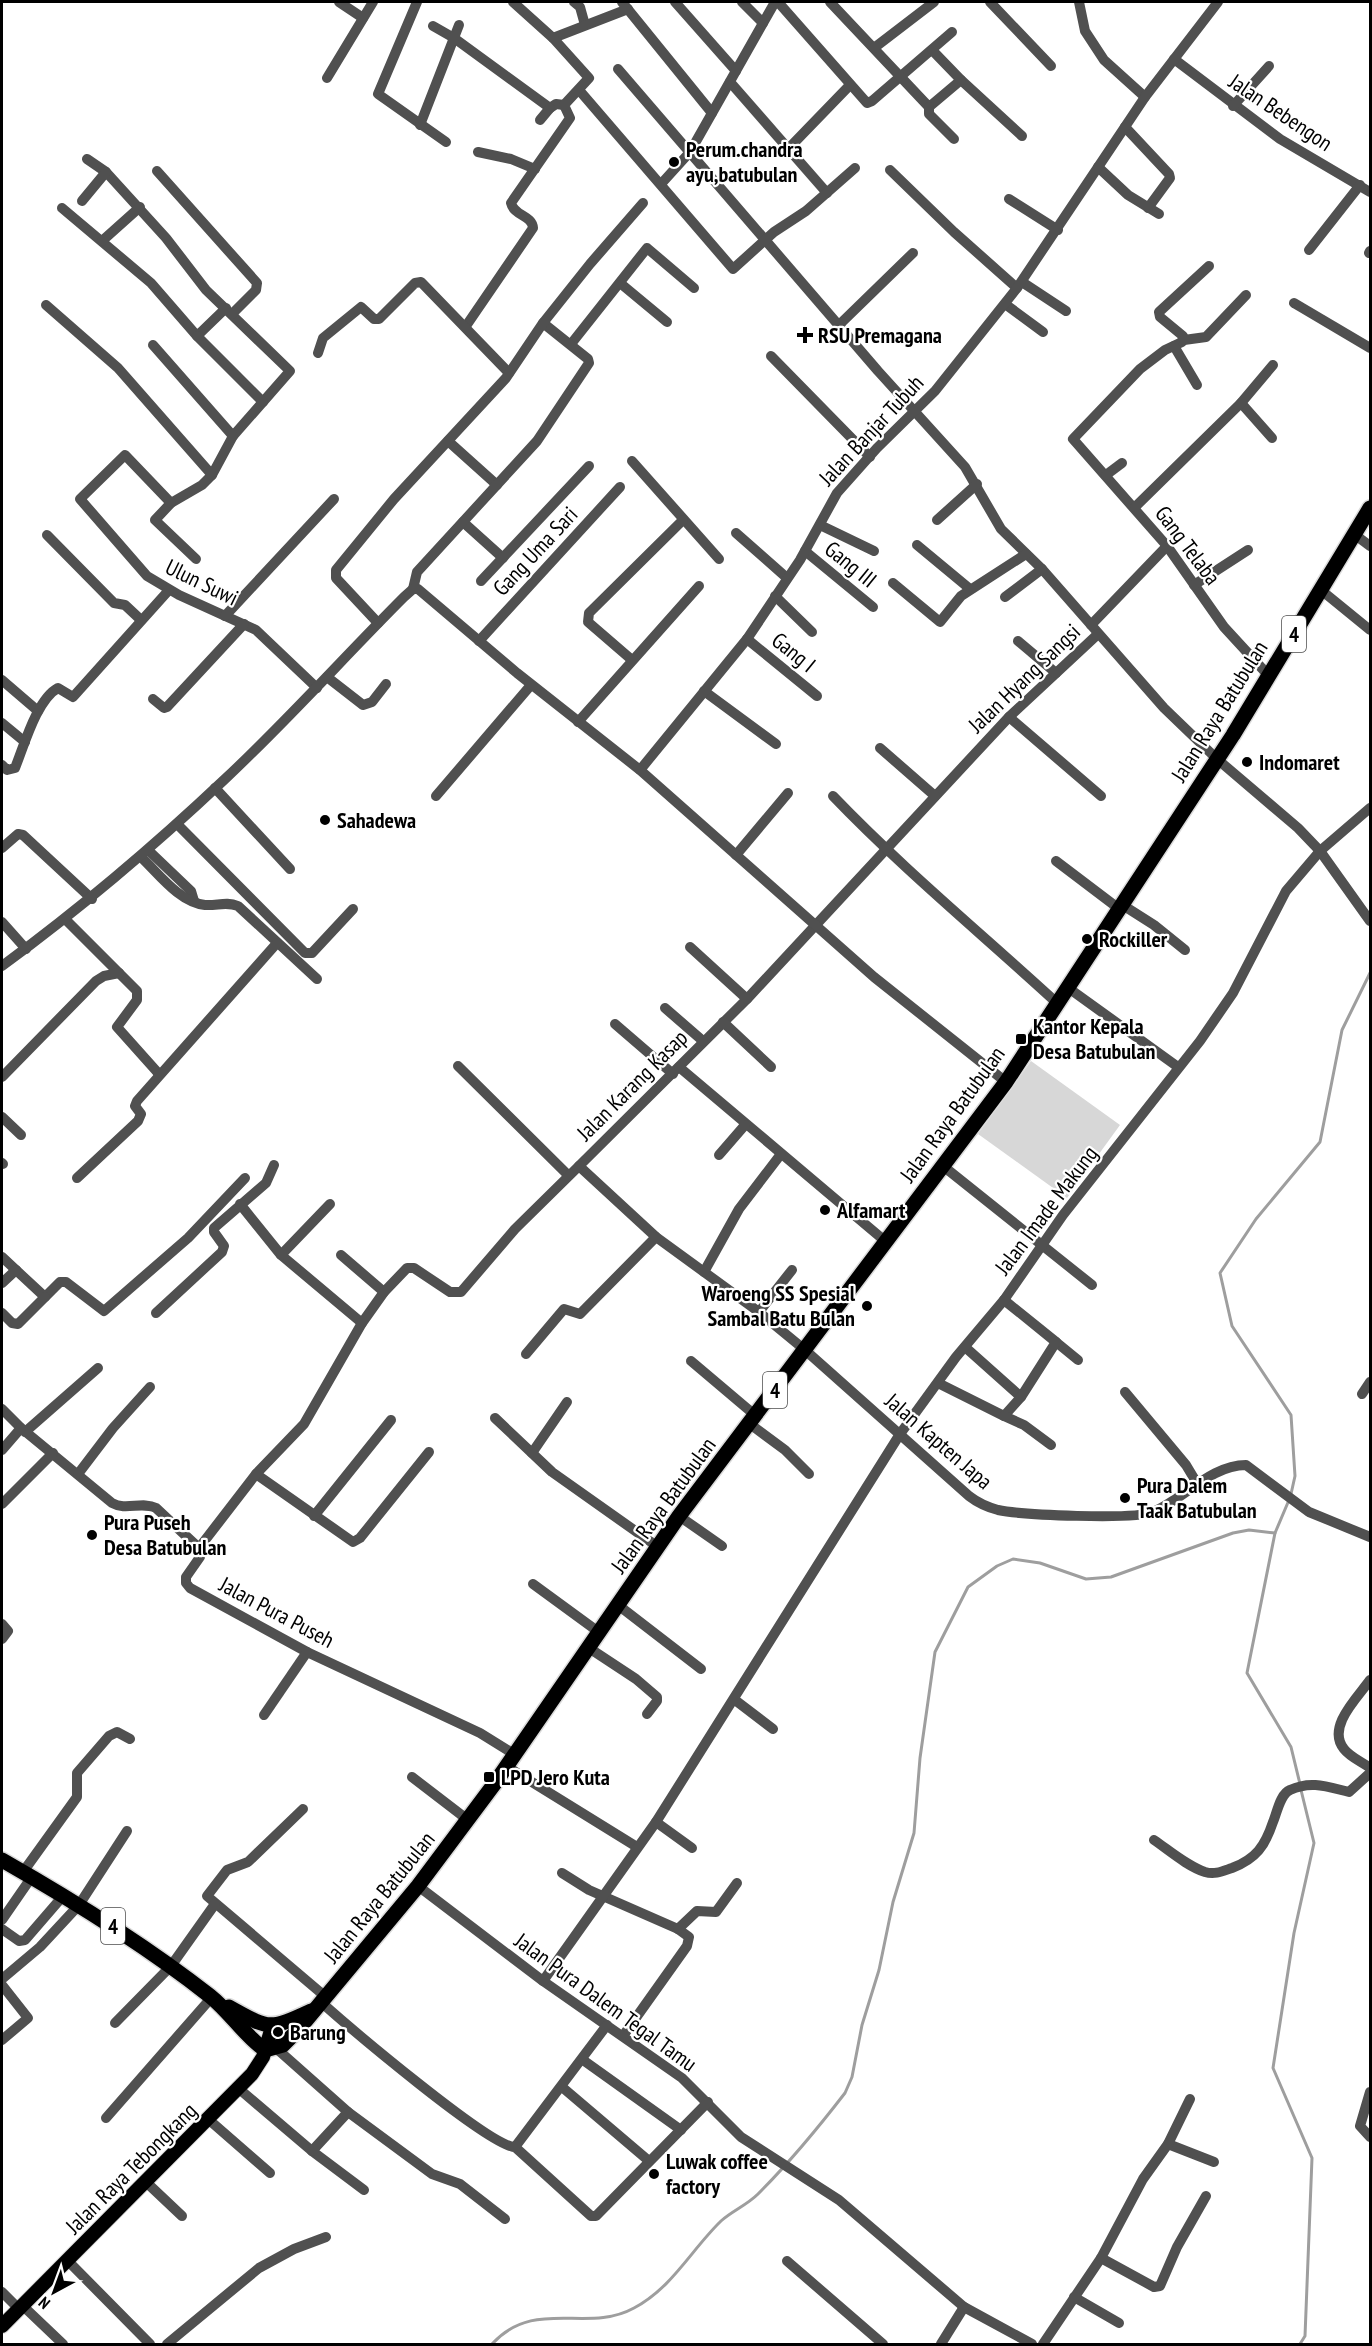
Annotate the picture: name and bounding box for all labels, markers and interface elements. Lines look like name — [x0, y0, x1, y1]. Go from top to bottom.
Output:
street label: Jalan Bebengon — [1223, 67, 1338, 157]
place label: Perum.chandra ayu,batubulan — [686, 135, 803, 188]
marker: Perum.chandra ayu,batubulan — [667, 155, 681, 169]
place label: RSU Premagana — [818, 321, 942, 349]
marker: RSU Premagana — [796, 326, 814, 344]
street label: Jalan Banjar Tubuh — [812, 369, 929, 492]
street label: Gang Telaba — [1149, 500, 1227, 590]
street label: Gang Uma Sari — [487, 501, 583, 601]
street label: Gang III — [819, 535, 883, 593]
street label: Ulun Suwi — [161, 552, 243, 612]
road number: 4 — [1282, 616, 1306, 652]
street label: Jalan Hyang Sangsi — [962, 618, 1086, 739]
street label: Gang I — [766, 626, 822, 678]
street label: Jalan Raya Batubulan — [1164, 635, 1274, 787]
place label: Indomaret — [1259, 748, 1340, 776]
marker: Indomaret — [1240, 755, 1254, 769]
place label: Sahadewa — [337, 806, 416, 834]
marker: Sahadewa — [318, 813, 332, 827]
place label: Rockiller — [1099, 925, 1168, 953]
marker: Rockiller — [1080, 932, 1094, 946]
place label: Kantor Kepala Desa Batubulan — [1033, 1012, 1156, 1065]
street label: Jalan Karang Kasap — [570, 1024, 693, 1147]
marker: Kantor Kepala Desa Batubulan — [1014, 1032, 1028, 1046]
street label: Jalan Raya Batubulan — [893, 1041, 1011, 1188]
street label: Jalan Imade Makung — [988, 1140, 1104, 1281]
place label: Alfamart — [836, 1196, 906, 1224]
marker: Alfamart — [818, 1203, 832, 1217]
place label: Waroeng SS Spesial Sambal Batu Bulan — [700, 1279, 856, 1332]
marker: Waroeng SS Spesial Sambal Batu Bulan — [860, 1299, 874, 1313]
road number: 4 — [763, 1372, 787, 1408]
street label: Jalan Kapten Japa — [879, 1386, 998, 1495]
street label: Jalan Raya Batubulan — [604, 1432, 722, 1579]
place label: Pura Dalem Taak Batubulan — [1137, 1471, 1257, 1524]
marker: Pura Dalem Taak Batubulan — [1118, 1491, 1132, 1505]
place label: Pura Puseh Desa Batubulan — [104, 1508, 227, 1561]
marker: Pura Puseh Desa Batubulan — [85, 1528, 99, 1542]
street label: Jalan Pura Puseh — [214, 1570, 339, 1654]
place label: LPD Jero Kuta — [501, 1763, 610, 1791]
marker: LPD Jero Kuta — [482, 1770, 496, 1784]
street label: Jalan Raya Batubulan — [317, 1826, 441, 1969]
road number: 4 — [101, 1908, 125, 1944]
street label: Jalan Pura Dalem Tegal Tamu — [509, 1926, 703, 2077]
place label: Barung — [290, 2018, 346, 2046]
marker: Barung — [271, 2025, 285, 2039]
street label: Jalan Raya Tebongkang — [59, 2096, 203, 2240]
place label: Luwak coffee factory — [666, 2147, 768, 2200]
marker: Luwak coffee factory — [647, 2167, 661, 2181]
north arrow — [24, 2262, 84, 2322]
text: N — [34, 2293, 54, 2314]

